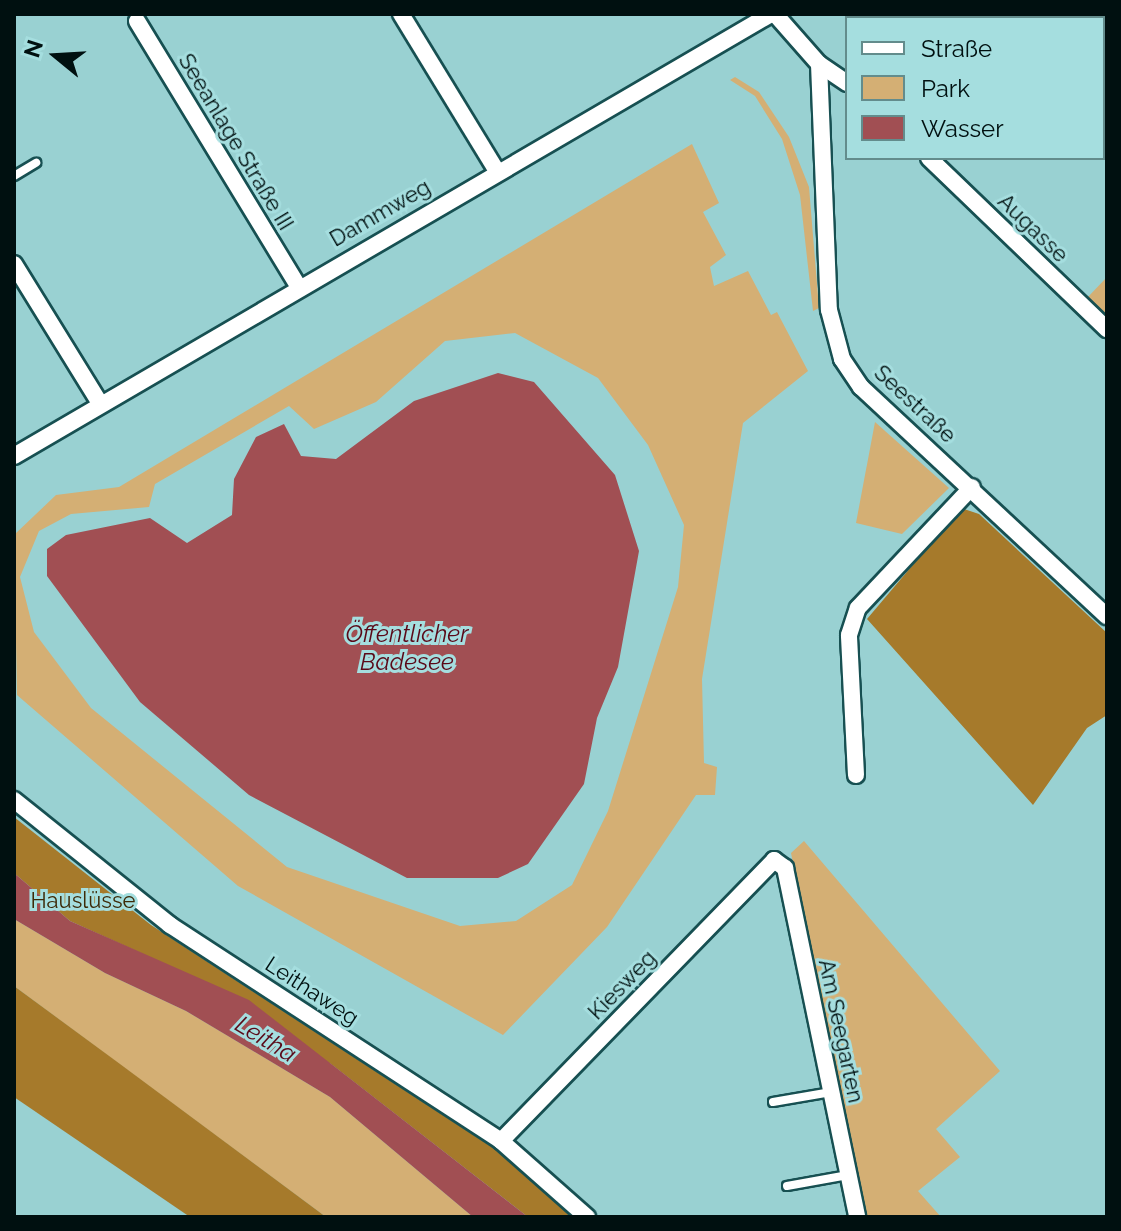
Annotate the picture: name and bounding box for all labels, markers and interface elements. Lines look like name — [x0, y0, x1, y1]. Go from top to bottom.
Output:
north arrow — [16, 16, 96, 96]
legend — [845, 16, 1105, 160]
text: Straße — [921, 34, 992, 63]
text: N — [18, 37, 48, 61]
street label: Seeanlage Straße III — [173, 49, 299, 235]
text: Park — [921, 74, 970, 103]
text: Wasser — [921, 114, 1004, 143]
street label: Dammweg — [325, 174, 435, 252]
street label: Augasse — [992, 188, 1074, 268]
street label: Seestraße — [869, 360, 961, 448]
water label: Öffentlicher Badesee — [346, 620, 468, 676]
park label: Hauslüsse — [30, 888, 136, 914]
street label: Kiesweg — [583, 945, 661, 1025]
street label: Leithaweg — [260, 951, 364, 1031]
street label: Am Seegarten — [813, 957, 869, 1105]
water label: Leitha — [230, 1010, 302, 1068]

